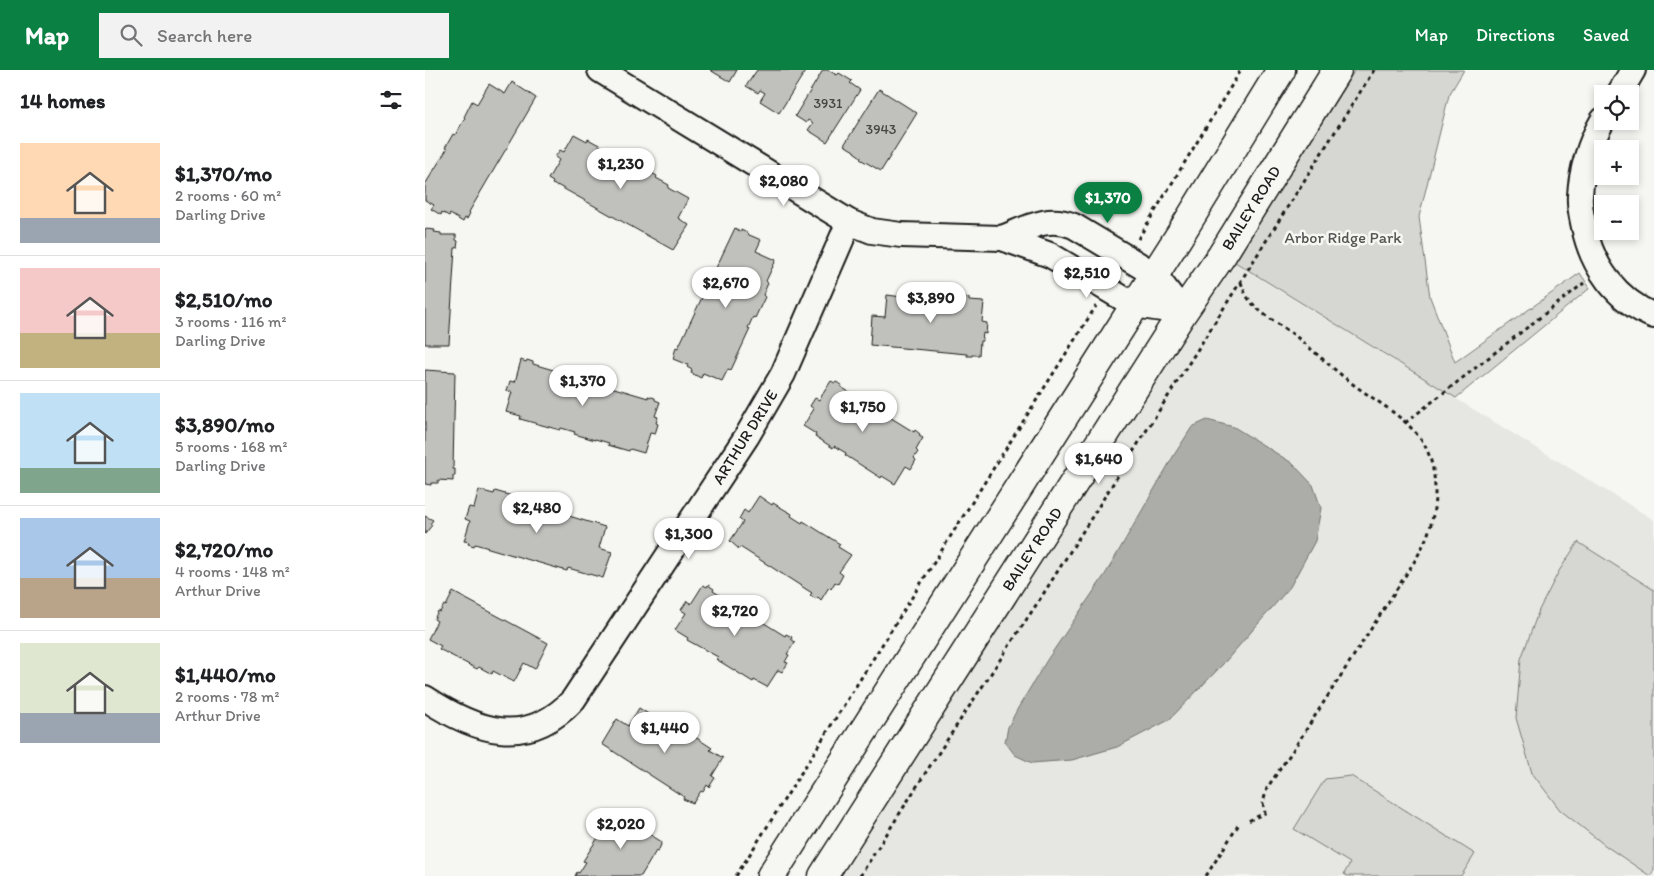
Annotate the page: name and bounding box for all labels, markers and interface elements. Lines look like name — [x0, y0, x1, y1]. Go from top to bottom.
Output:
search box — [99, 13, 449, 58]
text: Map — [25, 21, 69, 50]
icon: search — [117, 21, 145, 49]
text: Search here — [157, 24, 252, 47]
text: Map — [1415, 24, 1448, 46]
text: Directions — [1476, 24, 1555, 46]
text: Saved — [1583, 24, 1629, 46]
map controls — [1594, 85, 1639, 240]
button: locate — [1594, 85, 1639, 130]
icon: filters — [377, 86, 405, 114]
text: 14 homes — [20, 88, 105, 113]
house number: 3931 — [813, 95, 843, 112]
house number: 3943 — [866, 121, 897, 138]
button: + — [1594, 140, 1639, 185]
pin: $1,230 — [580, 148, 662, 190]
text: $1,230 — [598, 154, 644, 173]
text: $1,370/mo — [175, 161, 272, 186]
street label: BAILEY ROAD — [1218, 162, 1284, 254]
icon: home — [60, 163, 120, 223]
pin: $2,080 — [743, 164, 825, 207]
text: $2,080 — [760, 171, 808, 190]
pin: $1,370 — [1067, 182, 1149, 224]
text: 2 rooms · 60 m² — [175, 186, 281, 205]
text: $1,370 — [1085, 188, 1131, 207]
button: − — [1594, 195, 1639, 240]
text: Darling Drive — [175, 205, 266, 224]
park label: Arbor Ridge Park — [1284, 228, 1402, 247]
pin: $2,510 — [1046, 256, 1128, 299]
text: $2,510 — [1064, 263, 1110, 282]
pin: $2,670 — [685, 266, 767, 309]
text: $2,670 — [703, 273, 749, 292]
pin: $3,890 — [890, 282, 972, 324]
text: $2,510/mo — [175, 287, 273, 312]
icon: home — [60, 288, 120, 348]
text: $3,890 — [907, 288, 955, 307]
text: 3 rooms · 116 m² — [175, 312, 286, 331]
text: Darling Drive — [175, 331, 266, 350]
pin: $1,370 — [542, 364, 624, 407]
text: $1,370 — [560, 371, 606, 390]
street label: ARTHUR DRIVE — [708, 386, 782, 488]
pin: $1,750 — [822, 390, 904, 433]
text: $1,750 — [840, 397, 886, 416]
text: $3,890/mo — [175, 412, 275, 437]
icon: home — [60, 413, 120, 473]
text: 5 rooms · 168 m² — [175, 437, 288, 456]
pin: $1,640 — [1058, 442, 1140, 485]
text: $1,640 — [1075, 449, 1123, 468]
text: Darling Drive — [175, 456, 266, 475]
pin: $2,480 — [496, 492, 578, 534]
text: $2,480 — [513, 498, 561, 517]
street label: BAILEY ROAD — [998, 504, 1066, 594]
pin: $1,300 — [648, 518, 730, 560]
text: $1,300 — [665, 524, 713, 543]
text: $2,720/mo — [175, 537, 273, 562]
icon: home — [60, 538, 120, 598]
text: 4 rooms · 148 m² — [175, 562, 290, 581]
text: Arthur Drive — [175, 581, 261, 600]
pin: $2,720 — [694, 594, 776, 637]
text: $2,720 — [712, 601, 758, 620]
text: $1,440/mo — [175, 662, 276, 687]
icon: home — [60, 663, 120, 723]
text: 2 rooms · 78 m² — [175, 687, 280, 706]
text: Arthur Drive — [175, 706, 261, 725]
pin: $1,440 — [624, 712, 706, 754]
text: $1,440 — [641, 718, 689, 737]
pin: $2,020 — [580, 808, 662, 850]
text: $2,020 — [597, 814, 645, 833]

